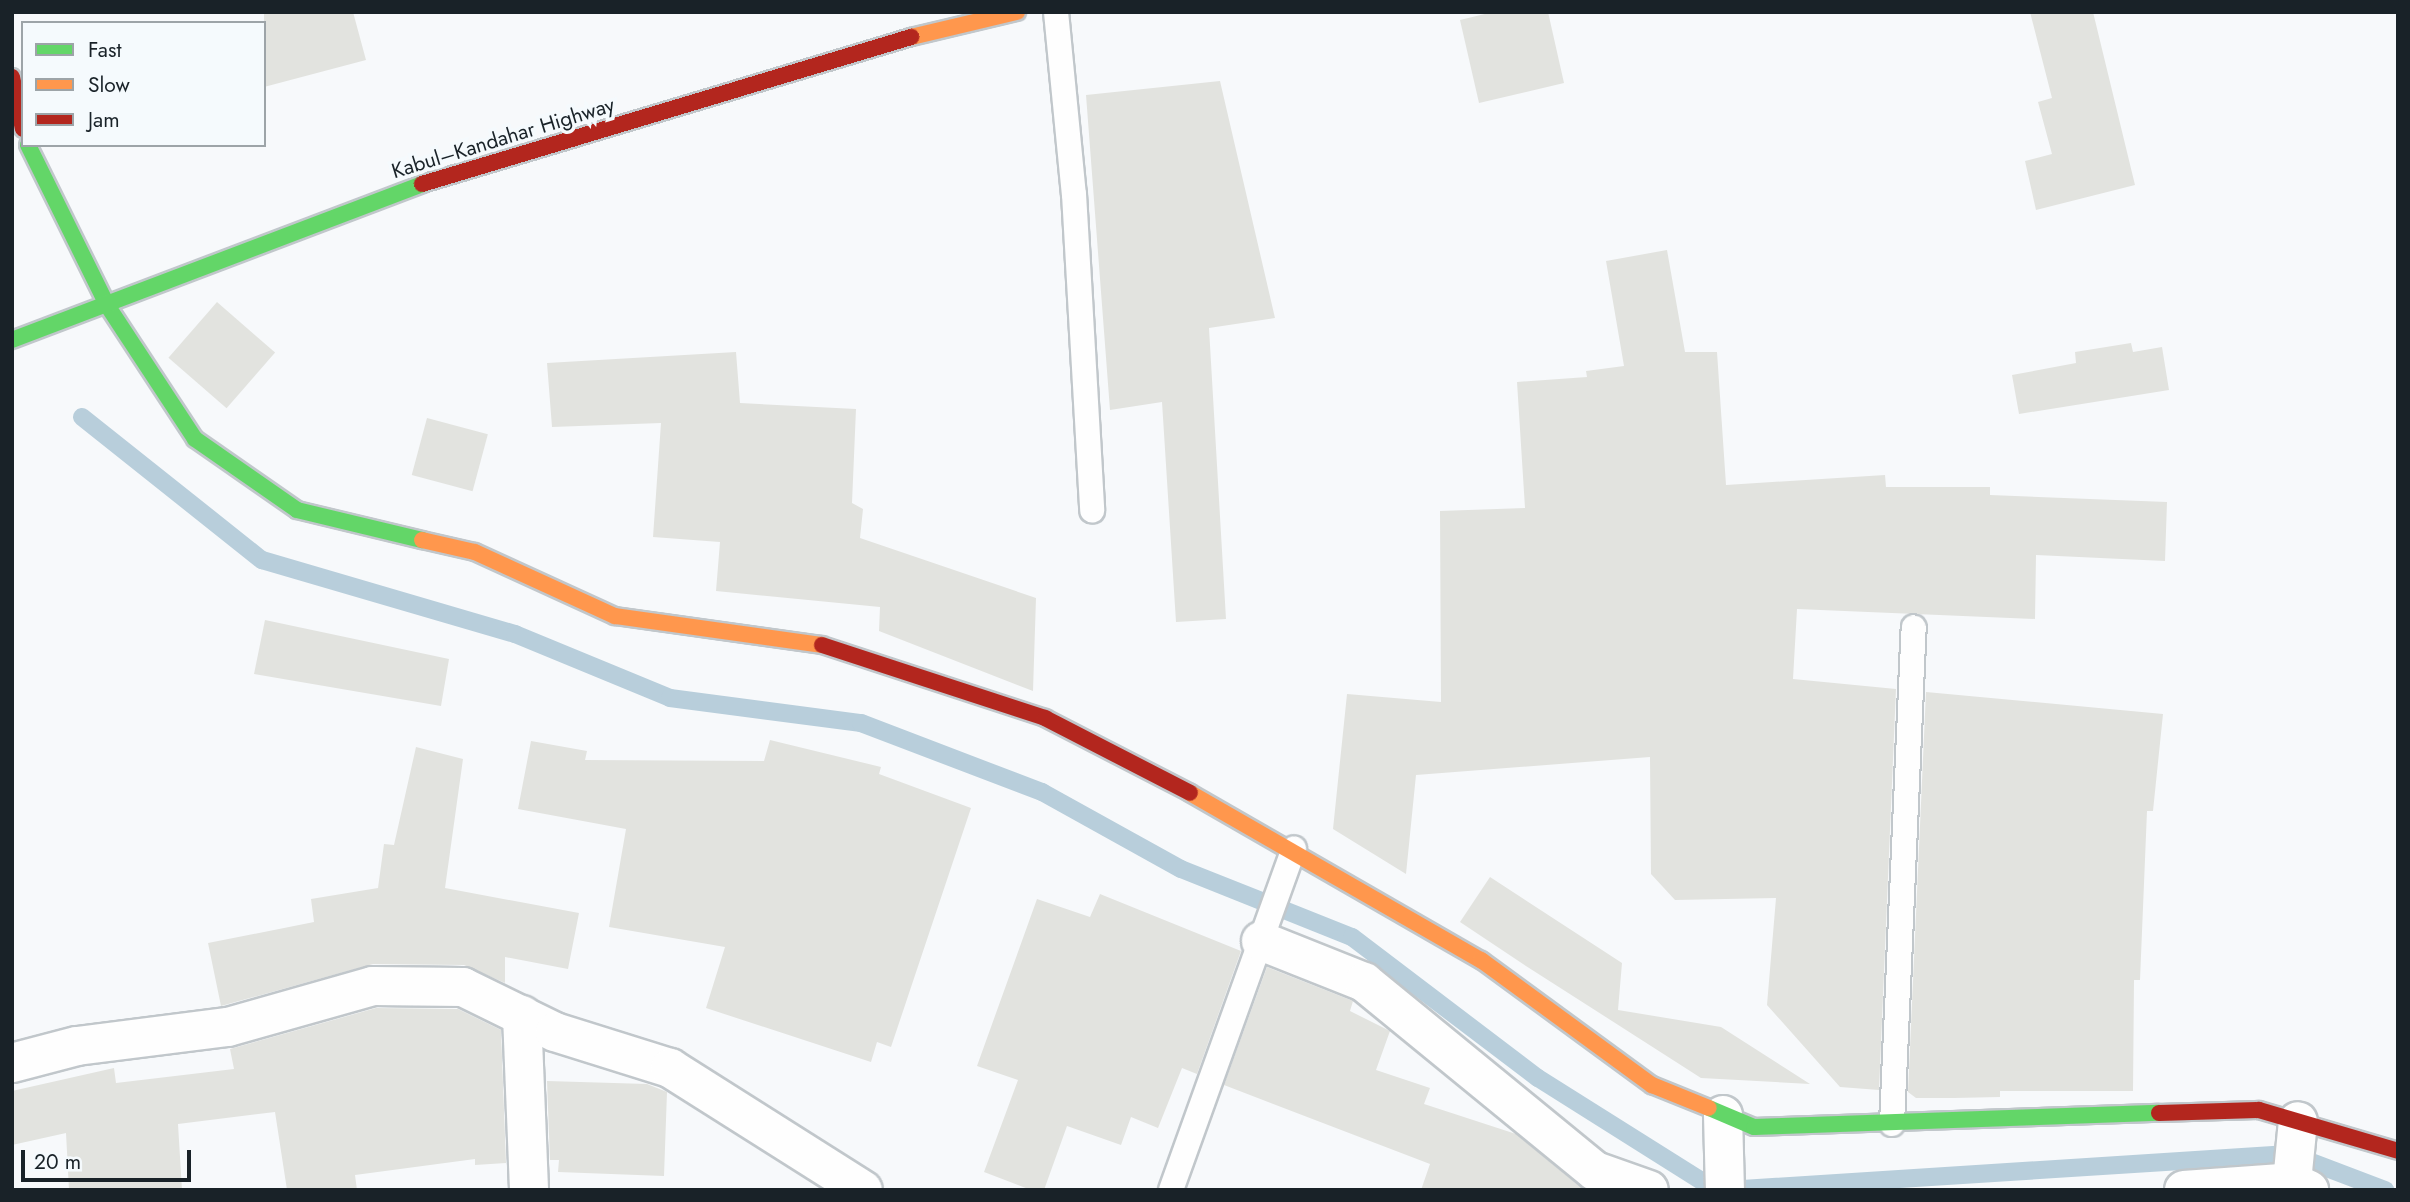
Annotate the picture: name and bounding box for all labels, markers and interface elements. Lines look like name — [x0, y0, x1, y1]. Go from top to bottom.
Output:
legend — [21, 21, 266, 147]
text: Fast — [88, 35, 121, 65]
text: Slow — [88, 70, 130, 100]
street label: Kabul–Kandahar Highway — [388, 92, 618, 184]
text: Jam — [88, 105, 120, 135]
scale bar — [24, 1136, 194, 1180]
text: 20 m — [34, 1147, 81, 1177]

